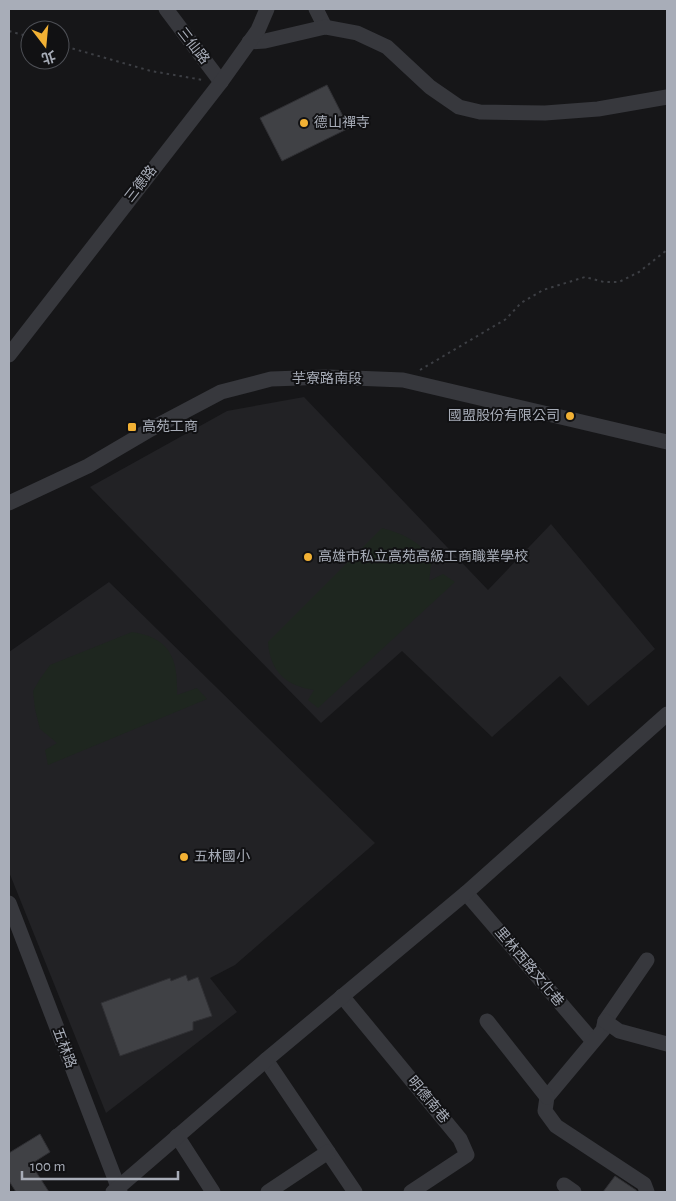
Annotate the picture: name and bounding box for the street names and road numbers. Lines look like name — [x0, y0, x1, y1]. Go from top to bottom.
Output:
street label: 三仙路 — [175, 24, 213, 67]
street label: 三德路 — [121, 162, 159, 205]
street label: 芋寮路南段 — [292, 370, 362, 386]
street label: 里林西路文化巷 — [492, 924, 567, 1009]
street label: 五林路 — [50, 1026, 79, 1070]
street label: 明德南巷 — [405, 1073, 453, 1126]

